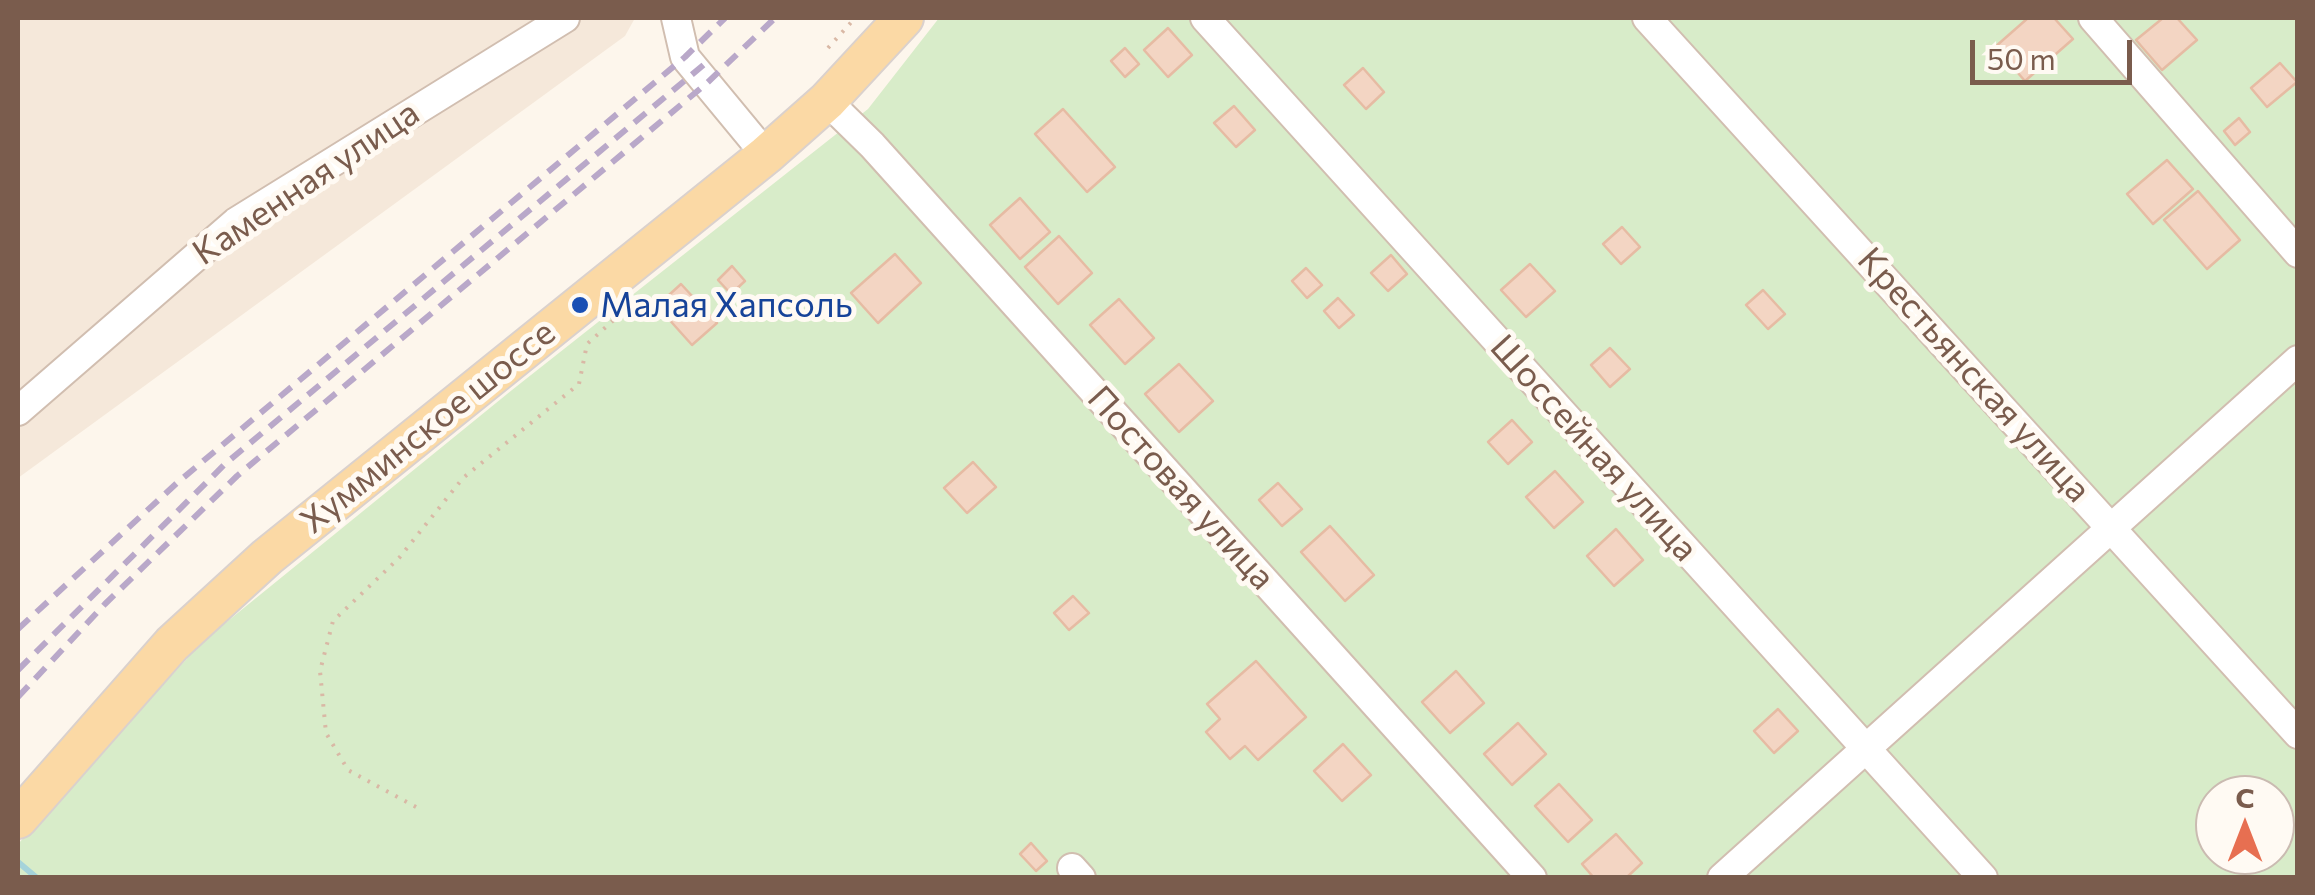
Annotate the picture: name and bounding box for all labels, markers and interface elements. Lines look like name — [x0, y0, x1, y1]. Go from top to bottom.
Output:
scale bar — [1975, 20, 2138, 82]
text: 50 m — [1987, 39, 2056, 76]
street label: Каменная улица — [185, 92, 427, 274]
street label: Крестьянская улица — [1849, 239, 2099, 511]
place label: Малая Хапсоль — [600, 284, 853, 326]
marker: Малая Хапсоль — [569, 294, 591, 316]
street label: Хумминское шоссе — [292, 312, 564, 542]
street label: Шоссейная улица — [1482, 326, 1706, 570]
street label: Постовая улица — [1079, 378, 1283, 598]
north arrow — [2195, 775, 2295, 875]
text: С — [2235, 780, 2255, 814]

